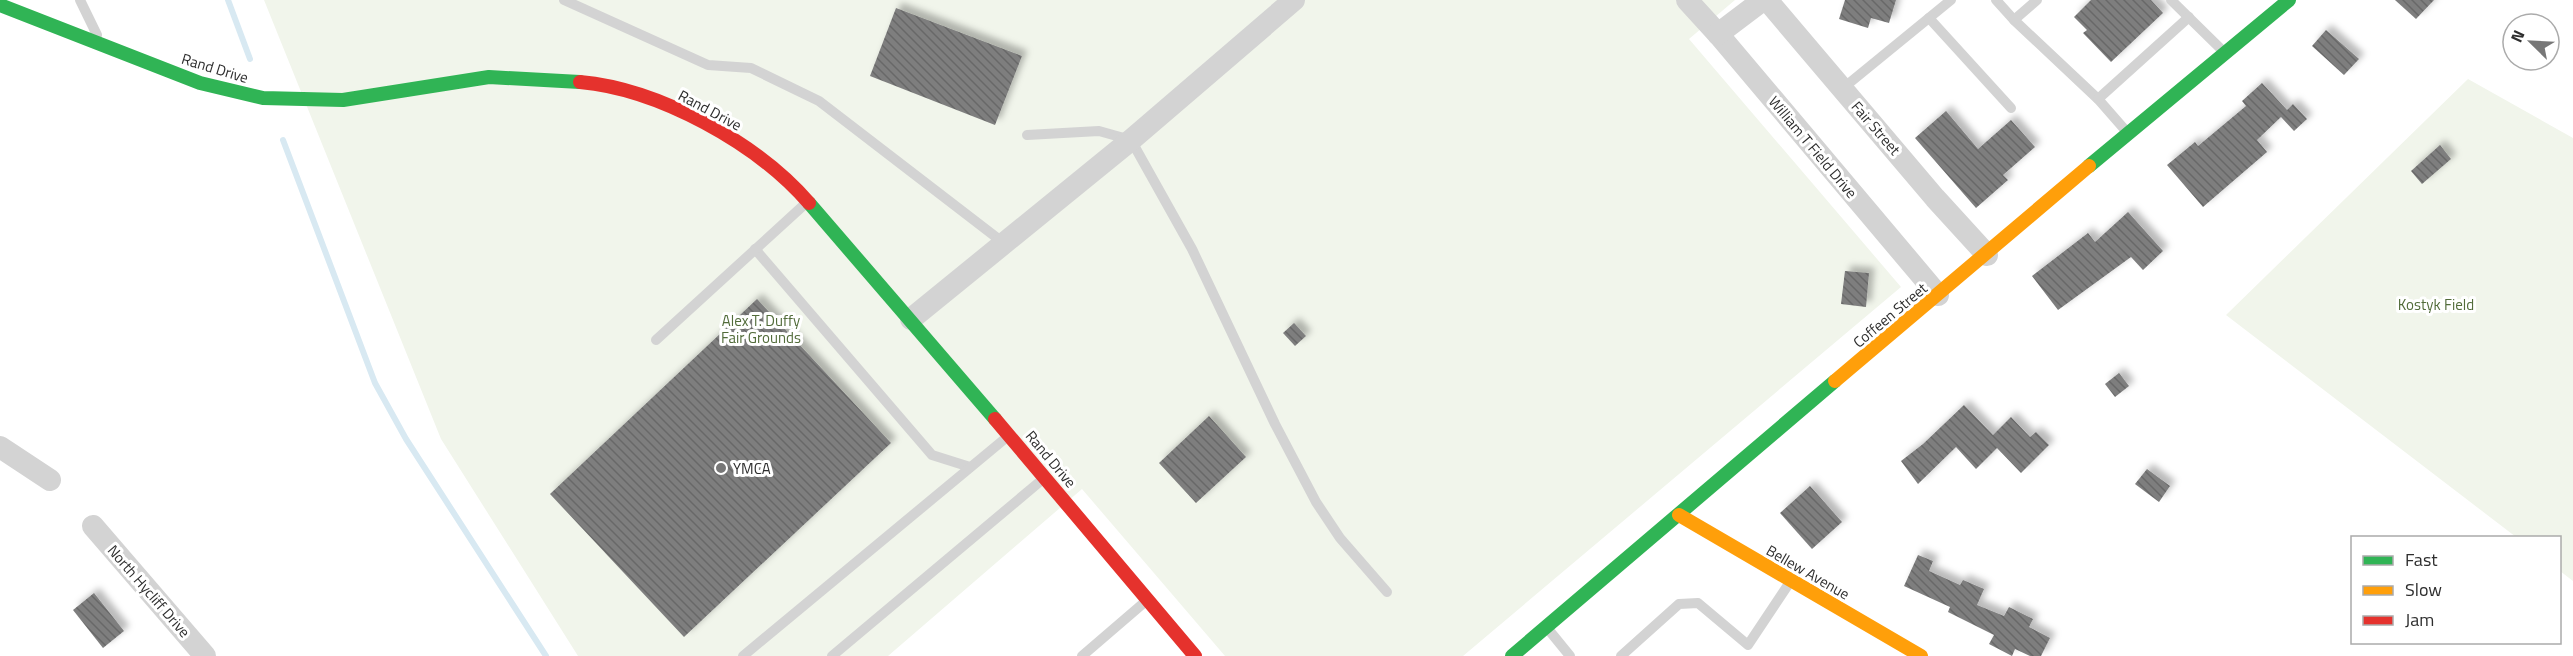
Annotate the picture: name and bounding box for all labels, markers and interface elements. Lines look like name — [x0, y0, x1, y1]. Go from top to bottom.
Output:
north arrow — [2501, 12, 2561, 72]
text: N — [2504, 26, 2531, 46]
street label: Rand Drive — [179, 47, 251, 89]
street label: Rand Drive — [674, 84, 746, 136]
street label: William T Field Drive — [1763, 91, 1863, 203]
street label: Fair Street — [1846, 96, 1907, 161]
street label: Coffeen Street — [1848, 277, 1933, 353]
park label: Kostyk Field — [2398, 293, 2474, 316]
park label: Alex T. Duffy Fair Grounds — [721, 309, 801, 349]
street label: Rand Drive — [1020, 425, 1082, 493]
place label: YMCA — [733, 457, 771, 480]
marker: YMCA — [714, 461, 728, 475]
legend — [2351, 536, 2561, 644]
street label: Bellew Avenue — [1762, 539, 1854, 605]
street label: North Hycliff Drive — [102, 540, 196, 642]
text: Fast — [2405, 546, 2438, 573]
text: Slow — [2405, 576, 2442, 603]
text: Jam — [2405, 606, 2434, 633]

